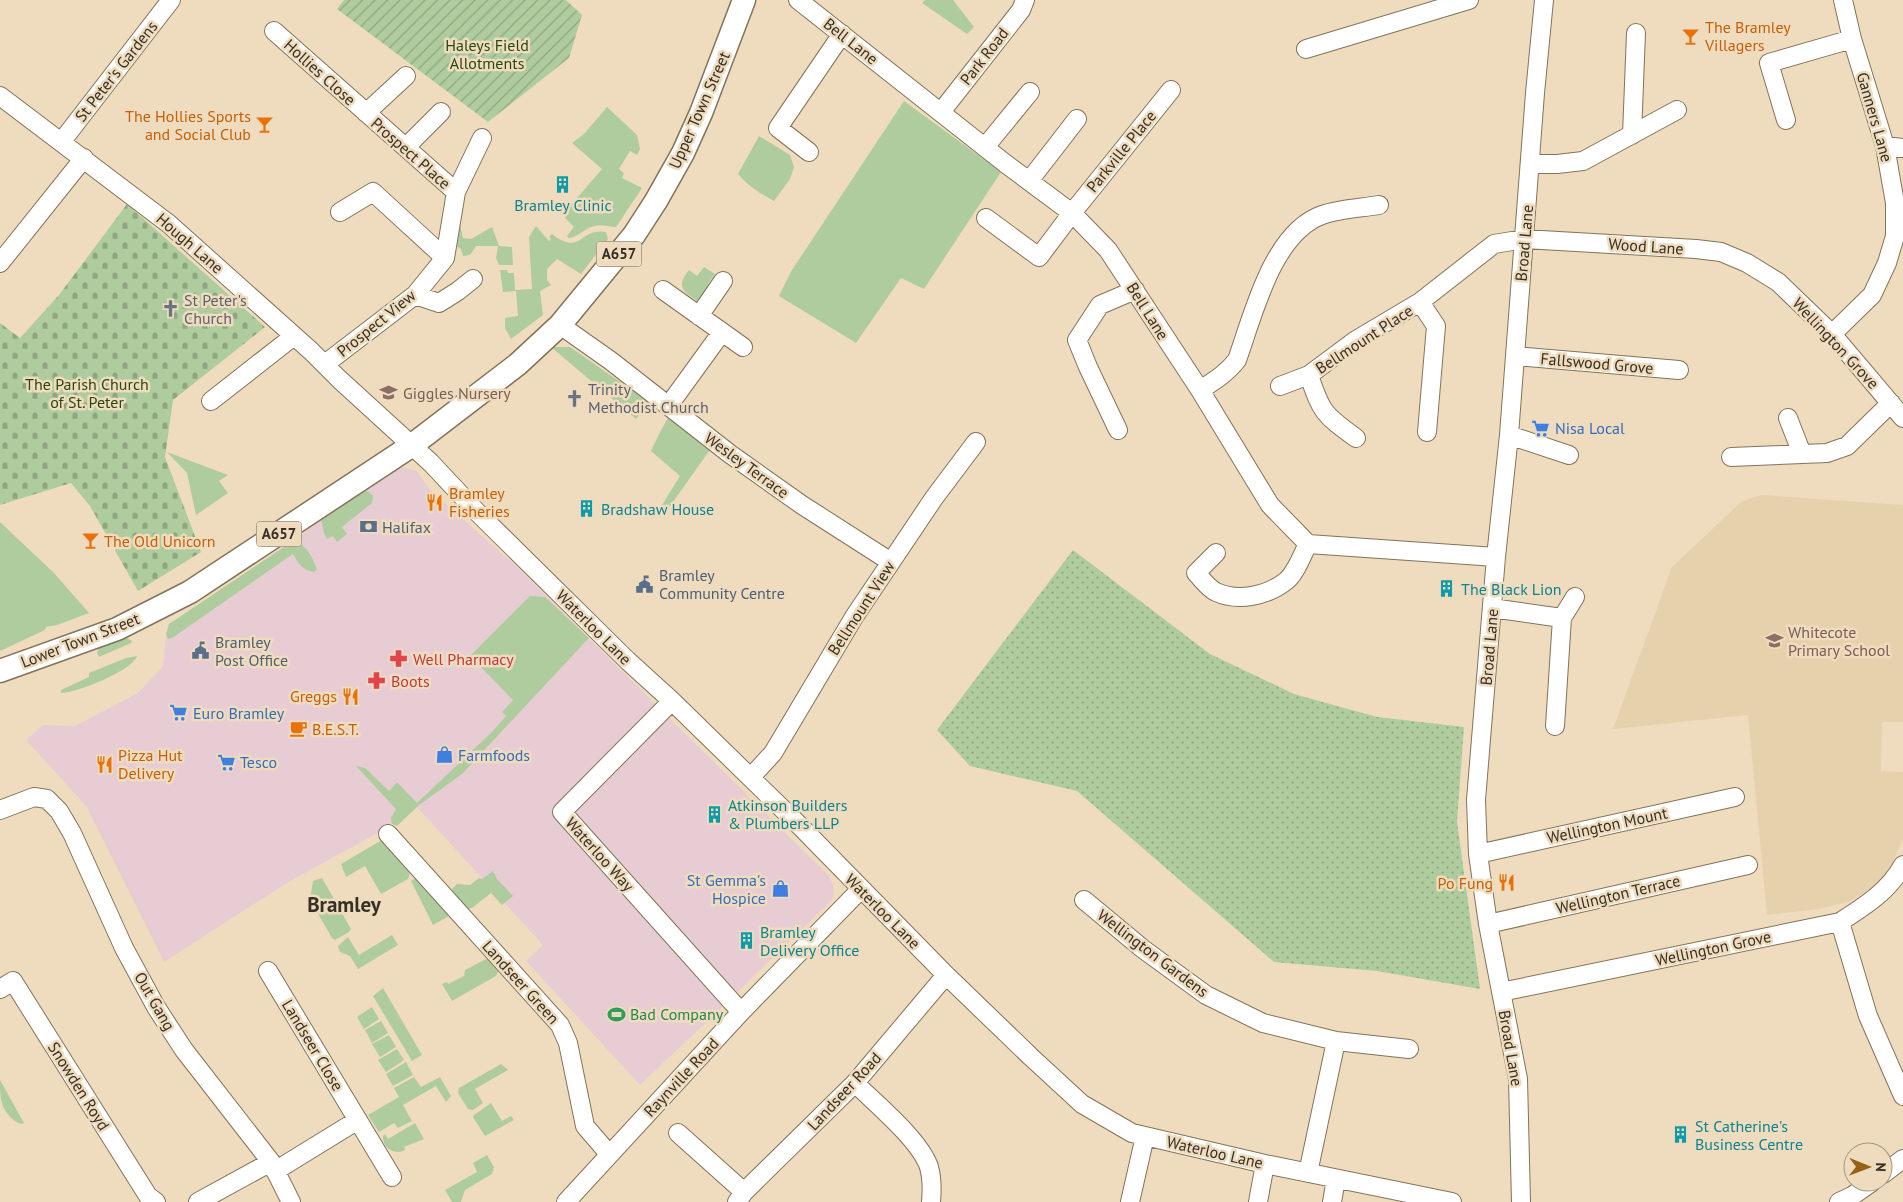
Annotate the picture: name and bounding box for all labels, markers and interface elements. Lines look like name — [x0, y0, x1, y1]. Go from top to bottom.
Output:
street label: Bell Lane — [820, 13, 882, 69]
street label: St Peter's Gardens — [70, 16, 162, 125]
place label: The Bramley Villagers — [1704, 17, 1791, 55]
street label: Park Road — [955, 23, 1013, 89]
bar icon: The Bramley Villagers — [1681, 26, 1701, 46]
street label: Hollies Close — [280, 35, 360, 109]
park label: Haleys Field Allotments — [445, 35, 529, 73]
street label: Upper Town Street — [664, 48, 734, 172]
street label: Ganners Lane — [1853, 70, 1897, 164]
place label: The Hollies Sports and Social Club — [125, 106, 251, 144]
street label: Parkville Place — [1082, 106, 1160, 196]
street label: Prospect Place — [367, 113, 455, 193]
bar icon: The Hollies Sports and Social Club — [255, 115, 275, 135]
building icon: Bramley Clinic — [553, 174, 573, 194]
place label: Bramley Clinic — [514, 195, 612, 215]
street label: Broad Lane — [1511, 204, 1537, 282]
street label: Hough Lane — [152, 208, 228, 278]
street label: Wood Lane — [1608, 233, 1684, 259]
road number: A657 — [596, 242, 642, 266]
street label: Bell Lane — [1123, 279, 1173, 343]
street label: Prospect View — [333, 285, 419, 361]
place label: St Peter's Church — [184, 290, 247, 328]
street label: Wellington Grove — [1789, 293, 1883, 393]
church icon: St Peter's Church — [160, 299, 180, 319]
street label: Bellmount Place — [1312, 300, 1416, 378]
street label: Fallswood Grove — [1540, 348, 1654, 378]
park label: The Parish Church of St. Peter — [25, 374, 149, 412]
place label: Trinity Methodist Church — [588, 379, 709, 417]
school or university icon: Giggles Nursery — [379, 383, 399, 403]
place label: Giggles Nursery — [403, 383, 511, 403]
church icon: Trinity Methodist Church — [564, 388, 584, 408]
supermarket icon: Nisa Local — [1531, 418, 1551, 438]
place label: Nisa Local — [1555, 418, 1625, 438]
street label: Wesley Terrace — [701, 428, 793, 502]
place label: Bramley Fisheries — [449, 483, 510, 521]
restaurant icon: Bramley Fisheries — [425, 492, 445, 512]
building icon: Bradshaw House — [577, 499, 597, 519]
place label: Bradshaw House — [601, 499, 714, 519]
bank icon: Halifax — [358, 517, 378, 537]
place label: Halifax — [382, 517, 431, 537]
road number: A657 — [256, 522, 302, 546]
bar icon: The Old Unicorn — [80, 531, 100, 551]
place label: The Old Unicorn — [104, 531, 216, 551]
street label: Bellmount View — [823, 557, 899, 659]
place label: Bramley Community Centre — [659, 565, 785, 603]
public building icon: Bramley Community Centre — [635, 574, 655, 594]
building icon: The Black Lion — [1437, 579, 1457, 599]
place label: The Black Lion — [1461, 579, 1562, 599]
street label: Waterloo Lane — [552, 585, 636, 669]
street label: Lower Town Street — [18, 608, 143, 672]
street label: Broad Lane — [1476, 608, 1502, 686]
place label: Whitecote Primary School — [1788, 622, 1890, 660]
school or university icon: Whitecote Primary School — [1764, 631, 1784, 651]
place label: Bramley Post Office — [215, 632, 288, 670]
public building icon: Bramley Post Office — [191, 641, 211, 661]
pharmacy icon: Well Pharmacy — [389, 649, 409, 669]
place label: Well Pharmacy — [413, 649, 514, 669]
pharmacy icon: Boots — [367, 671, 387, 691]
place label: Boots — [391, 671, 430, 691]
place label: Greggs — [290, 686, 337, 706]
restaurant icon: Greggs — [341, 686, 361, 706]
supermarket icon: Euro Bramley — [169, 703, 189, 723]
place label: Euro Bramley — [193, 703, 285, 723]
cafe icon: B.E.S.T. — [288, 719, 308, 739]
place label: B.E.S.T. — [312, 719, 359, 739]
place label: Pizza Hut Delivery — [118, 745, 183, 783]
shop icon: Farmfoods — [434, 745, 454, 765]
place label: Farmfoods — [458, 745, 530, 765]
supermarket icon: Tesco — [216, 752, 236, 772]
place label: Tesco — [240, 752, 277, 772]
restaurant icon: Pizza Hut Delivery — [94, 754, 114, 774]
place label: Atkinson Builders & Plumbers LLP — [728, 795, 848, 833]
street label: Wellington Mount — [1545, 802, 1670, 848]
building icon: Atkinson Builders & Plumbers LLP — [704, 804, 724, 824]
street label: Waterloo Way — [561, 813, 639, 896]
street label: Waterloo Lane — [841, 869, 925, 953]
place label: St Gemma's Hospice — [687, 870, 766, 908]
street label: Wellington Terrace — [1554, 870, 1682, 918]
place label: Po Fung — [1438, 873, 1493, 893]
restaurant icon: Po Fung — [1497, 873, 1517, 893]
shop icon: St Gemma's Hospice — [770, 879, 790, 899]
district label: Bramley — [307, 891, 382, 918]
street label: Wellington Gardens — [1094, 905, 1213, 1001]
place label: Bramley Delivery Office — [760, 922, 859, 960]
street label: Wellington Grove — [1653, 926, 1773, 970]
building icon: Bramley Delivery Office — [736, 931, 756, 951]
street label: Landseer Green — [478, 936, 564, 1028]
street label: Out Gang — [130, 968, 180, 1034]
street label: Landseer Close — [278, 996, 348, 1094]
sports icon: Bad Company — [606, 1004, 626, 1024]
place label: Bad Company — [630, 1004, 724, 1024]
street label: Broad Lane — [1494, 1008, 1528, 1088]
street label: Raynville Road — [639, 1033, 723, 1121]
street label: Snowden Royd — [44, 1038, 114, 1134]
street label: Landseer Road — [803, 1048, 885, 1134]
place label: St Catherine's Business Centre — [1695, 1116, 1803, 1154]
building icon: St Catherine's Business Centre — [1671, 1125, 1691, 1145]
street label: Waterloo Lane — [1165, 1131, 1265, 1173]
north arrow — [1843, 1142, 1893, 1192]
text: N — [1872, 1162, 1890, 1172]

